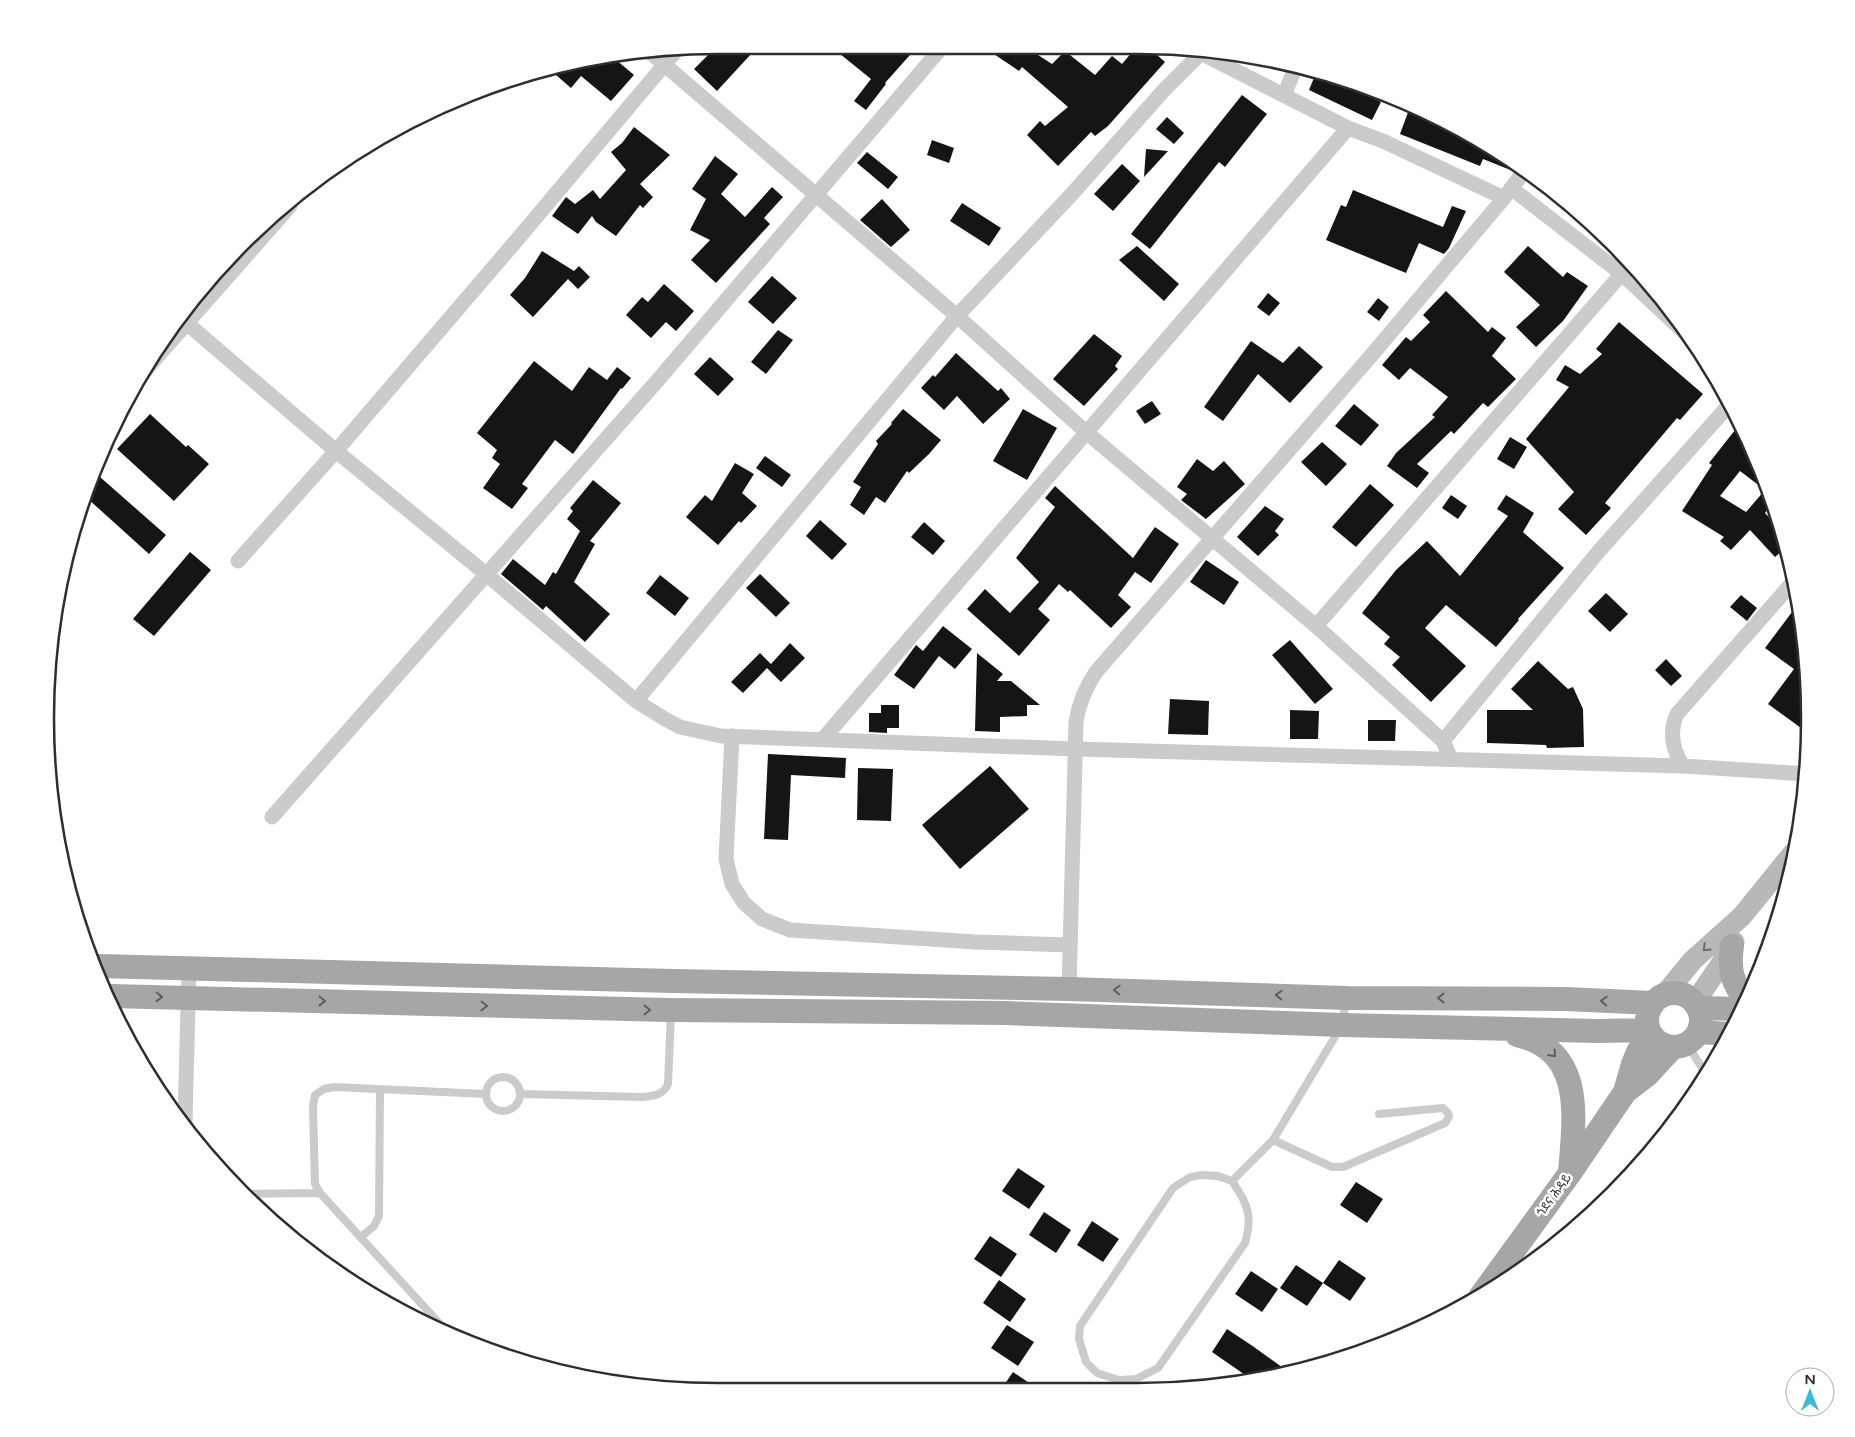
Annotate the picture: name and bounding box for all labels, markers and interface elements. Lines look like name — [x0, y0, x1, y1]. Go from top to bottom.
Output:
one-way arrow — [1702, 942, 1711, 951]
one-way arrow — [1112, 985, 1120, 995]
one-way arrow — [1275, 990, 1283, 1001]
one-way arrow — [156, 992, 164, 1003]
one-way arrow — [1437, 993, 1445, 1003]
one-way arrow — [318, 996, 326, 1007]
one-way arrow — [1600, 996, 1608, 1007]
one-way arrow — [481, 1000, 489, 1011]
one-way arrow — [643, 1004, 651, 1015]
one-way arrow — [1547, 1049, 1556, 1058]
street label: ጎደና ሕዳይ — [1534, 1171, 1574, 1219]
north arrow — [1785, 1367, 1835, 1417]
text: N — [1804, 1371, 1816, 1388]

